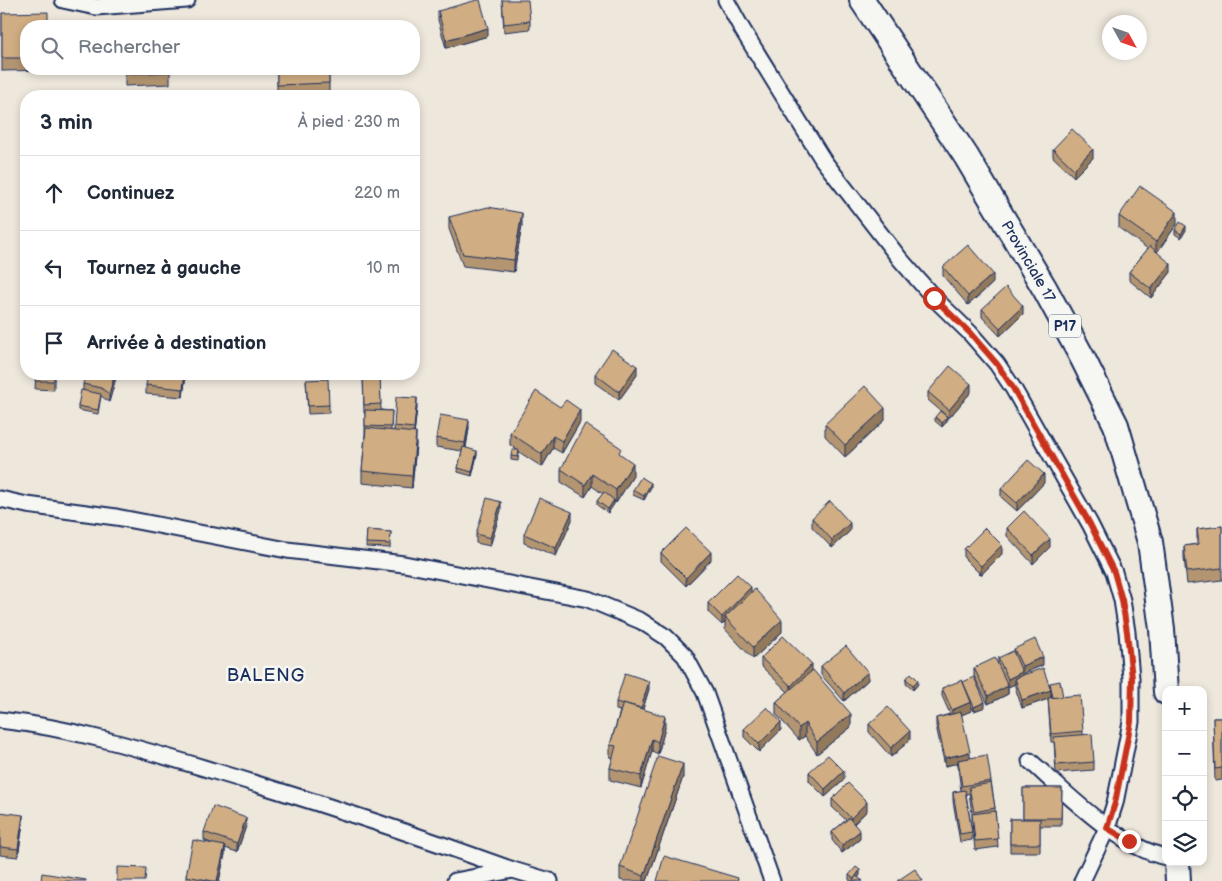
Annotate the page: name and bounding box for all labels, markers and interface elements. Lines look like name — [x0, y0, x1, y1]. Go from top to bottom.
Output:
north arrow — [1102, 15, 1147, 60]
search box — [20, 20, 420, 75]
icon: search — [38, 34, 66, 62]
text: Rechercher — [78, 36, 180, 59]
text: 3 min — [40, 110, 93, 135]
text: À pied · 230 m — [298, 113, 400, 132]
icon: ahead — [40, 179, 68, 207]
text: Continuez — [87, 182, 174, 205]
text: 220 m — [354, 184, 400, 203]
street label: Provinciale 17 — [997, 217, 1060, 306]
icon: left — [40, 254, 68, 282]
text: Tournez à gauche — [87, 257, 241, 280]
text: 10 m — [367, 259, 400, 278]
route start — [923, 287, 946, 310]
road number: P17 — [1049, 314, 1081, 338]
icon: arrive — [40, 329, 68, 357]
text: Arrivée à destination — [87, 332, 266, 355]
district label: BALENG — [227, 665, 305, 686]
map controls — [1162, 686, 1207, 866]
button: + — [1162, 686, 1207, 731]
button: − — [1162, 731, 1207, 776]
button: locate — [1162, 776, 1207, 821]
button: layers — [1162, 821, 1207, 866]
route end — [1118, 830, 1141, 853]

